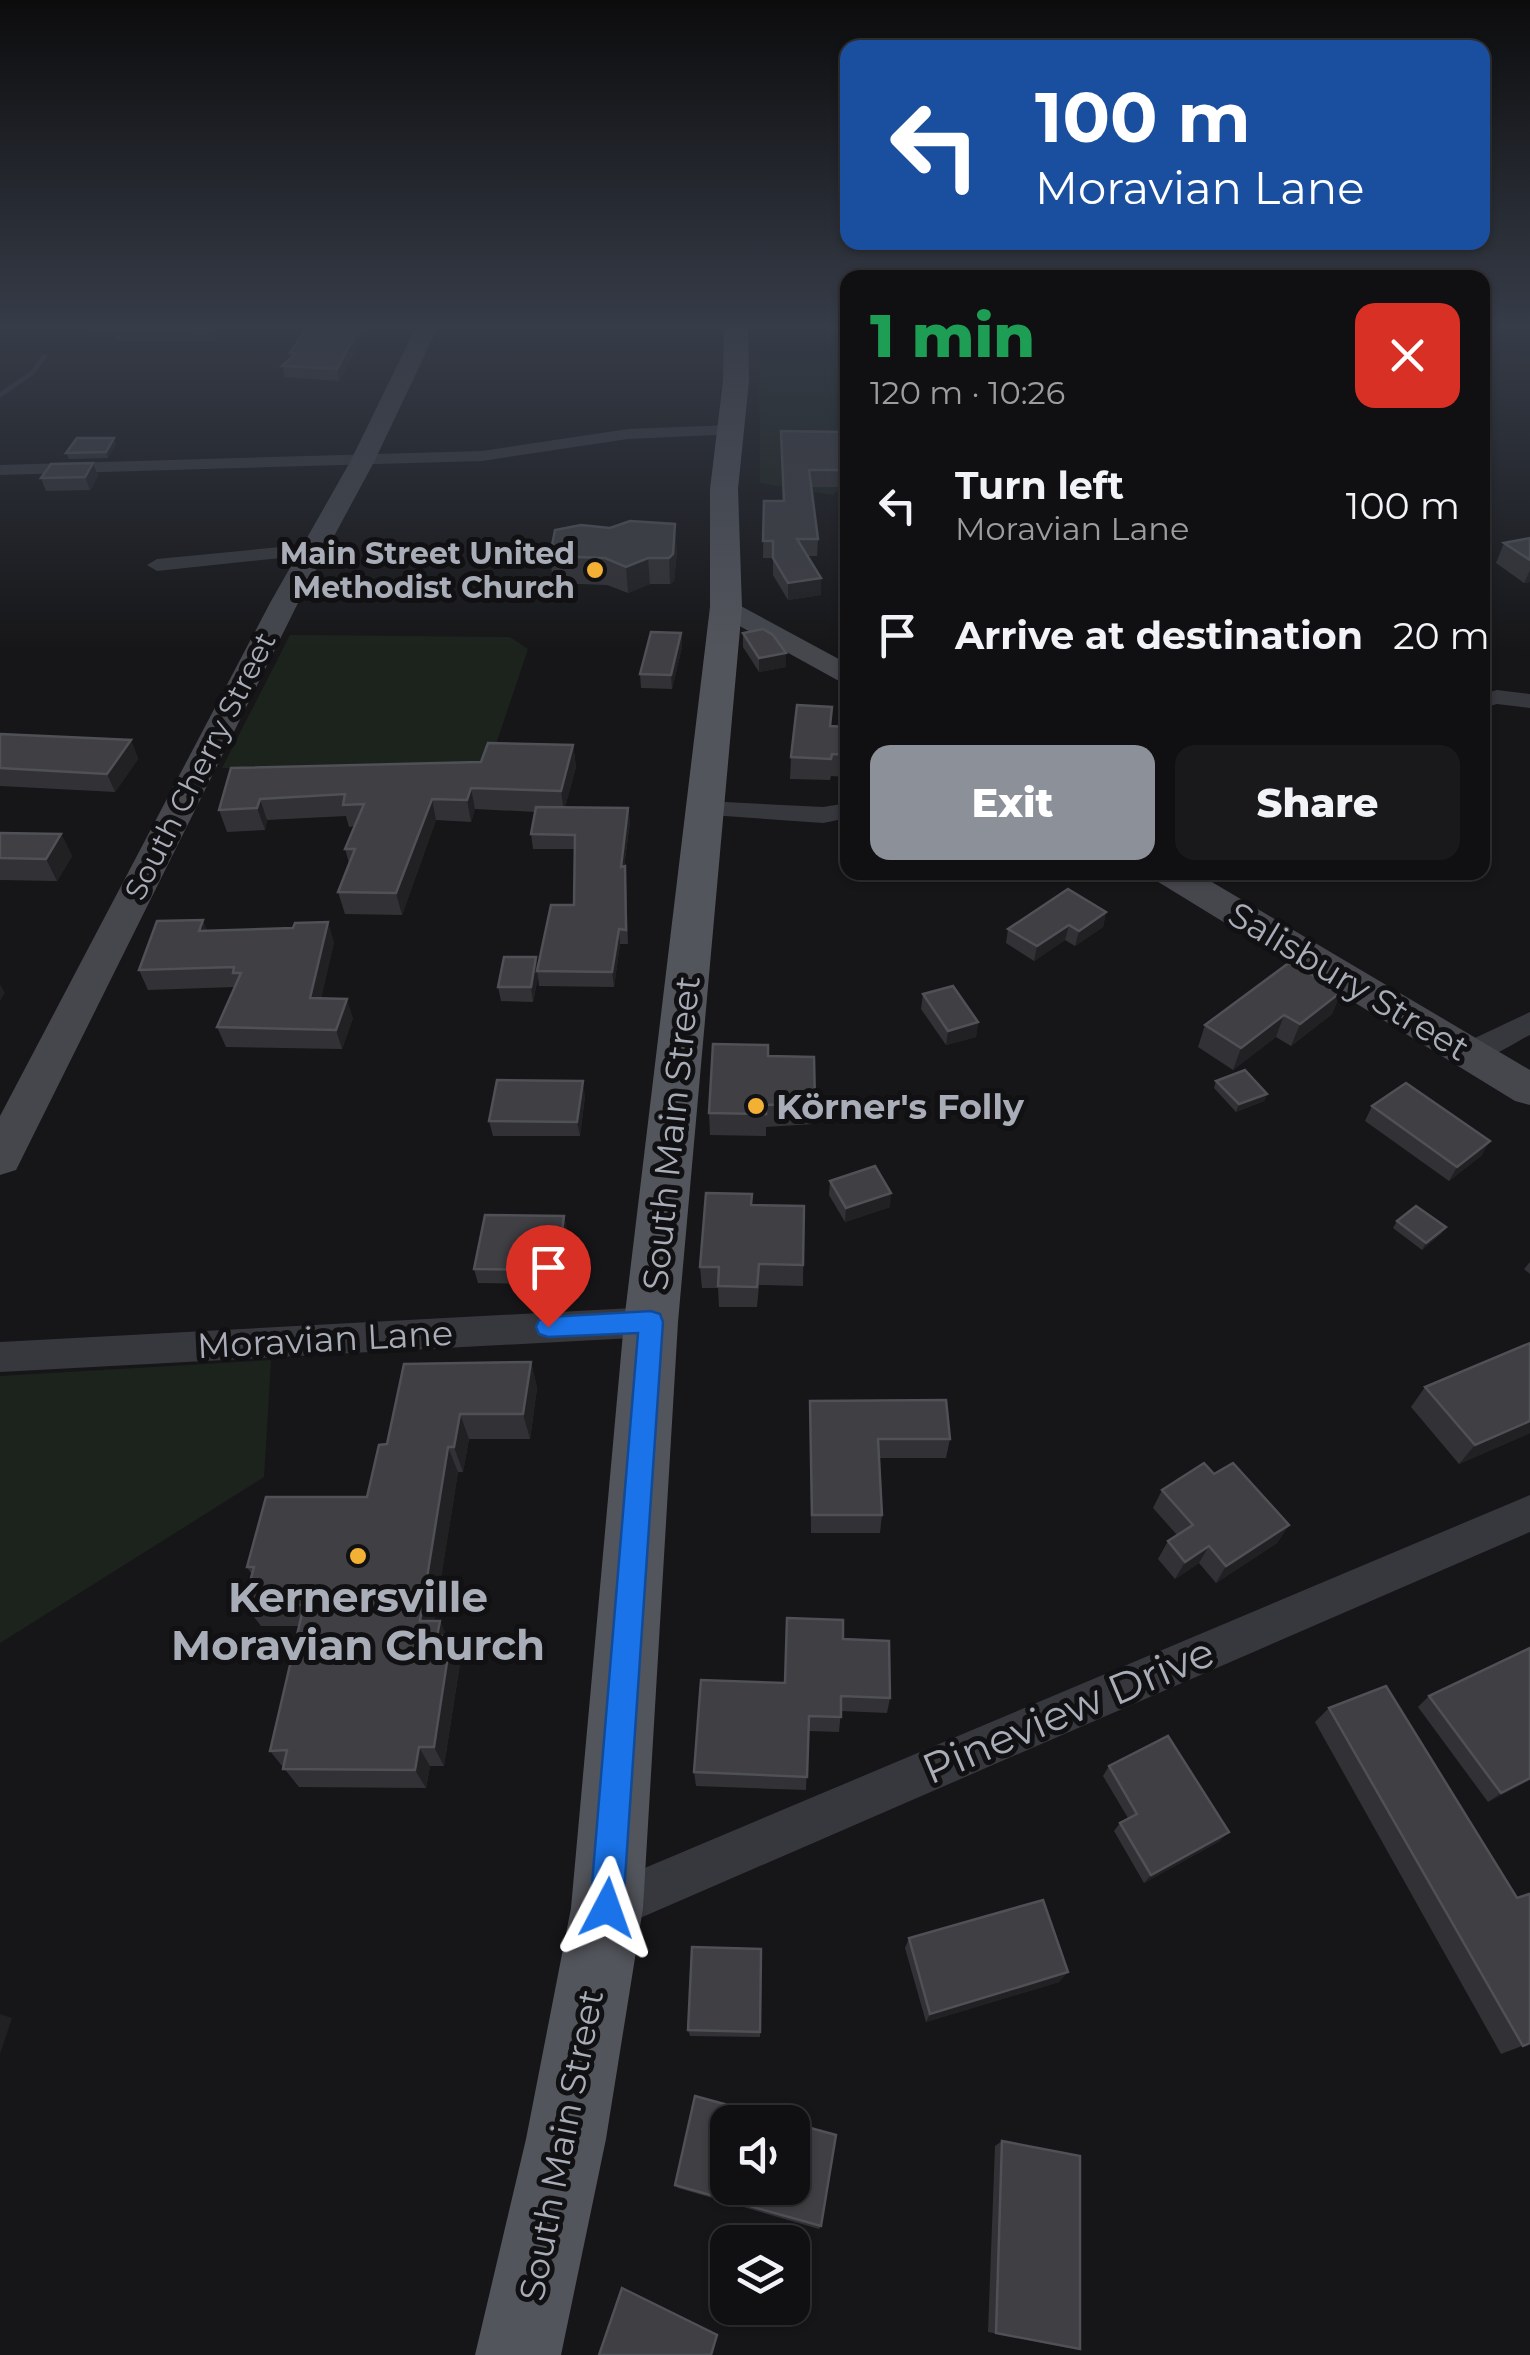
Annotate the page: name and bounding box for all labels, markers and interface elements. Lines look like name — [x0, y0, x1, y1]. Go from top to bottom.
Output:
text: 100 m — [1035, 74, 1251, 160]
icon: left — [870, 80, 1000, 210]
text: Moravian Lane — [1035, 160, 1364, 215]
text: 1 min — [870, 299, 1035, 372]
button: close — [1355, 303, 1460, 408]
text: 120 m · 10:26 — [870, 373, 1065, 412]
text: Turn left — [955, 462, 1124, 509]
icon: left — [870, 478, 925, 533]
text: 100 m — [1346, 482, 1460, 529]
text: Moravian Lane — [955, 509, 1189, 548]
place label: Main Street United Methodist Church — [280, 535, 575, 606]
marker: Main Street United Methodist Church — [584, 559, 606, 581]
icon: arrive — [870, 608, 925, 663]
text: Arrive at destination — [955, 612, 1363, 659]
text: 20 m — [1393, 612, 1490, 659]
street label: South Cherry Street — [116, 626, 284, 906]
button: Exit — [870, 745, 1155, 860]
button: Share — [1175, 745, 1460, 860]
street label: Salisbury Street — [1221, 892, 1477, 1070]
street label: South Main Street — [633, 974, 709, 1292]
place label: Körner's Folly — [776, 1085, 1025, 1128]
marker: Körner's Folly — [745, 1095, 767, 1117]
pin — [506, 1225, 591, 1328]
icon: arrive — [521, 1240, 576, 1295]
street label: Moravian Lane — [196, 1311, 454, 1367]
marker: Kernersville Moravian Church — [347, 1545, 369, 1567]
place label: Kernersville Moravian Church — [171, 1571, 545, 1671]
street label: Pineview Drive — [914, 1625, 1222, 1795]
position arrow — [555, 1856, 659, 1960]
street label: South Main Street — [510, 1986, 612, 2304]
map controls — [710, 2105, 810, 2325]
button: sound — [710, 2105, 810, 2205]
button: layers — [710, 2225, 810, 2325]

